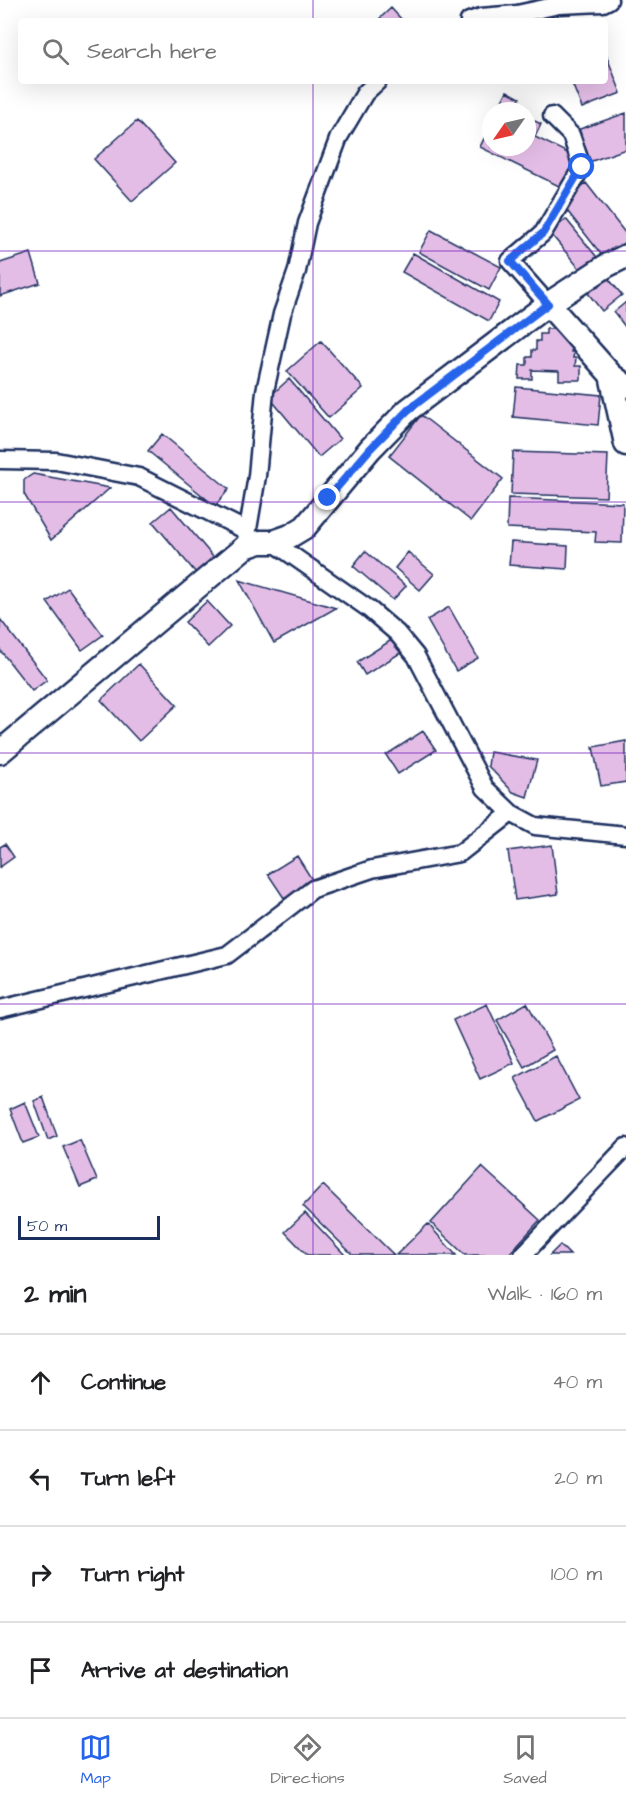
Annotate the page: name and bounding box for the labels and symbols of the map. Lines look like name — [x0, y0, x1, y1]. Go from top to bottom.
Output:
north arrow — [482, 102, 536, 156]
route start — [568, 153, 594, 179]
route end — [314, 484, 340, 510]
scale bar — [18, 1213, 160, 1240]

